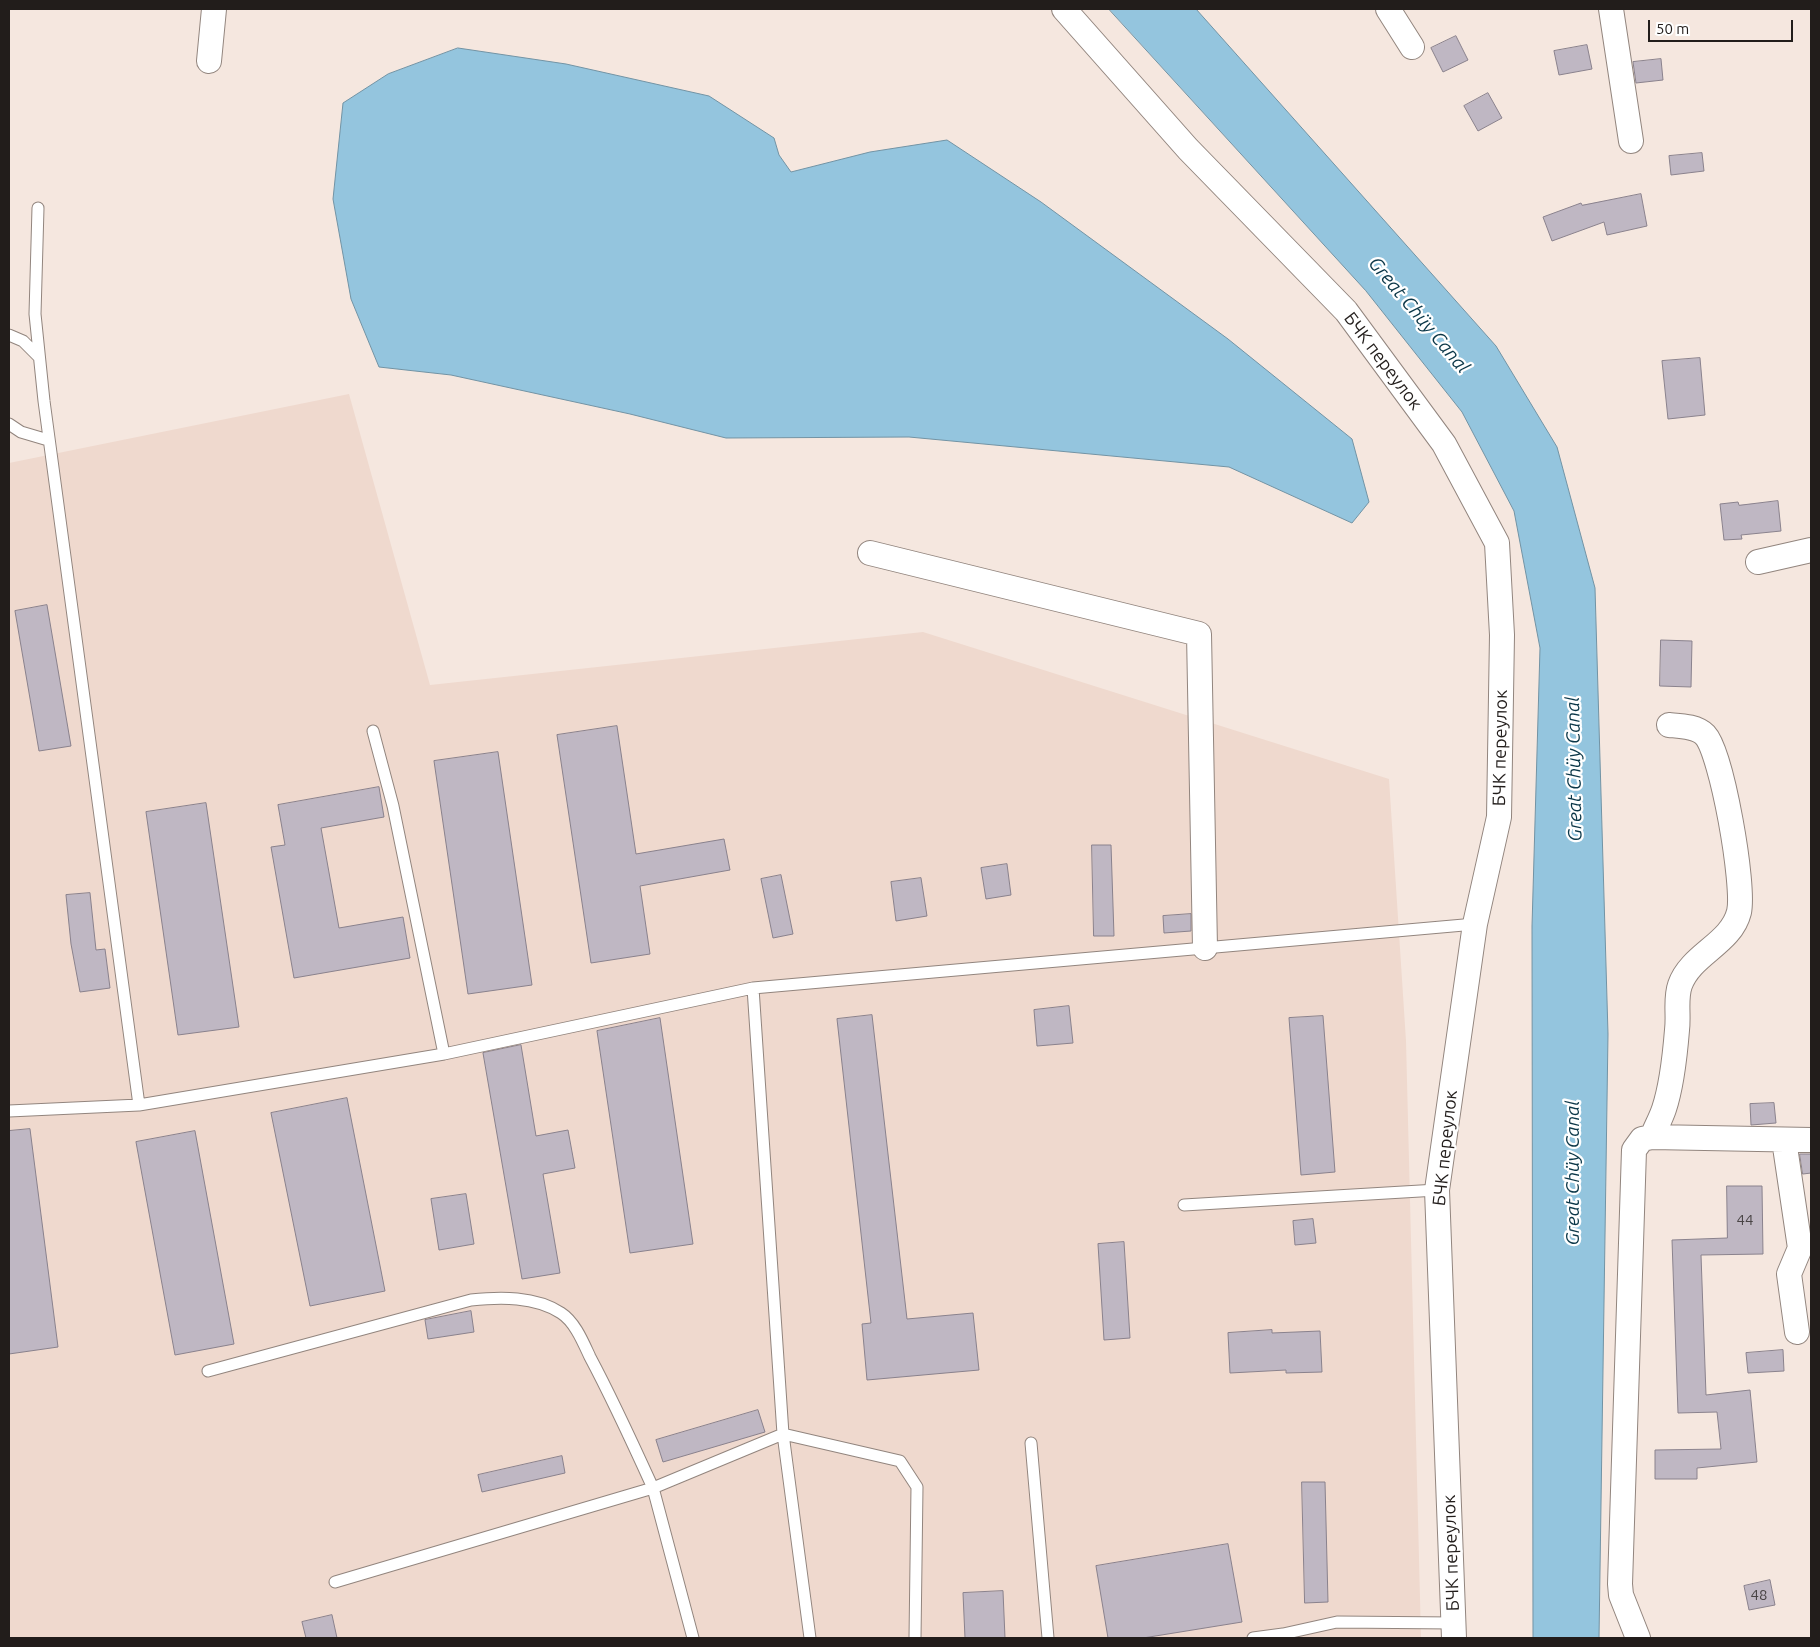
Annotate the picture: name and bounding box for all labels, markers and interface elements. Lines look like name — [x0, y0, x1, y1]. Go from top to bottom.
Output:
scale bar — [1650, 10, 1795, 42]
text: 50 m — [1656, 20, 1689, 37]
water label: Great Chüy Canal — [1364, 252, 1474, 378]
street label: БЧК переулок — [1339, 308, 1427, 414]
street label: БЧК переулок — [1488, 690, 1512, 806]
water label: Great Chüy Canal — [1561, 696, 1587, 842]
street label: БЧК переулок — [1428, 1089, 1462, 1207]
water label: Great Chüy Canal — [1562, 1100, 1584, 1246]
house number: 44 — [1737, 1211, 1753, 1229]
street label: БЧК переулок — [1438, 1494, 1464, 1612]
house number: 48 — [1751, 1586, 1767, 1604]

